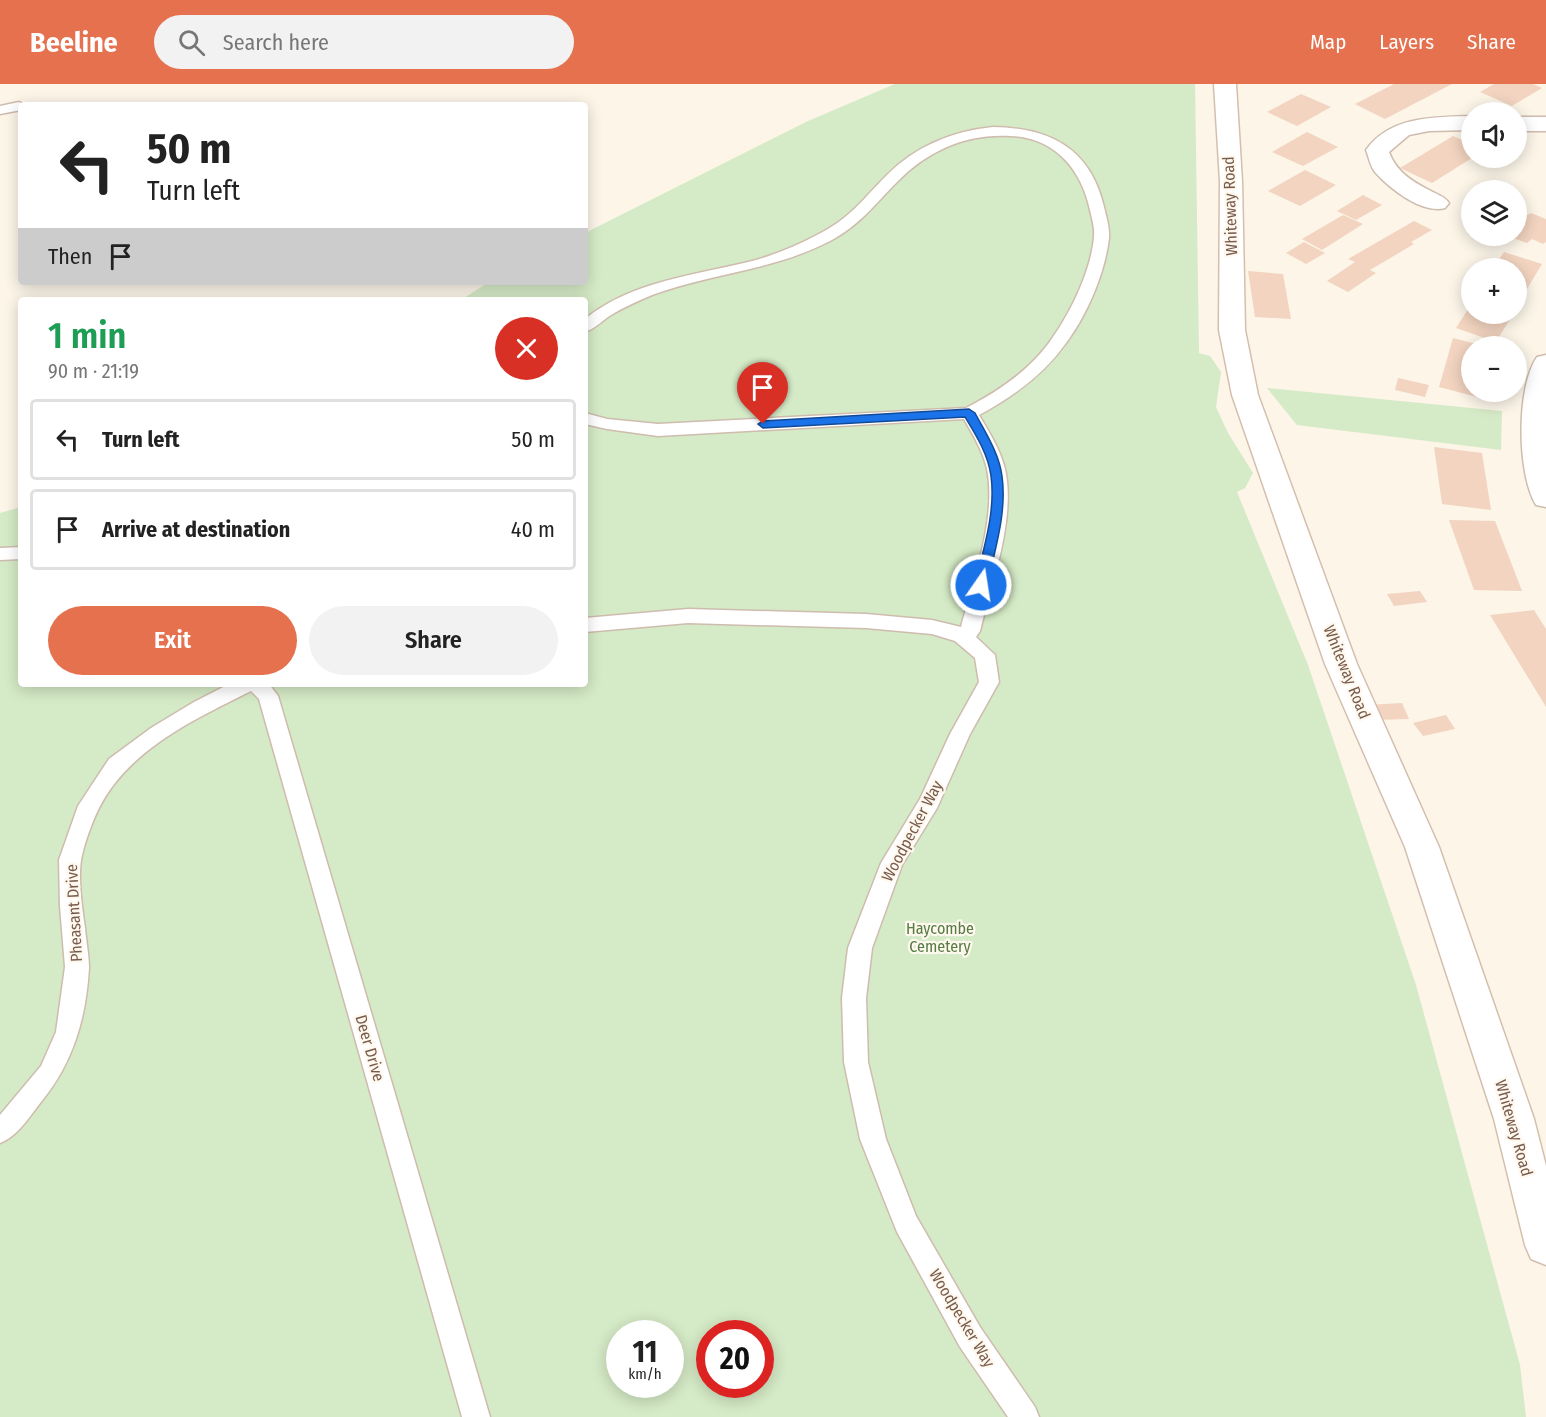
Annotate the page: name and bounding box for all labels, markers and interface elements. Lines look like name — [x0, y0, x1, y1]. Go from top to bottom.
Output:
search box — [154, 15, 574, 69]
text: Beeline — [30, 26, 118, 59]
icon: search — [175, 26, 208, 59]
text: Search here — [223, 29, 329, 56]
text: Map — [1310, 29, 1346, 55]
text: Layers — [1379, 29, 1434, 55]
text: Share — [1467, 29, 1516, 55]
map controls — [1461, 102, 1527, 402]
button: sound — [1461, 102, 1527, 168]
text: 50 m — [147, 124, 231, 174]
icon: left — [48, 126, 126, 204]
street label: Whiteway Road — [1219, 156, 1241, 256]
text: Turn left — [147, 175, 240, 207]
button: layers — [1461, 180, 1527, 246]
icon: arrive — [104, 240, 137, 273]
text: Then — [48, 243, 92, 270]
button: + — [1461, 258, 1527, 324]
text: 1 min — [48, 314, 126, 358]
button: close — [495, 317, 558, 380]
button: − — [1461, 336, 1527, 402]
text: 90 m · 21:19 — [48, 359, 139, 383]
pin — [737, 362, 788, 424]
icon: arrive — [746, 371, 779, 404]
icon: left — [51, 423, 84, 456]
text: Turn left — [102, 426, 180, 453]
text: 50 m — [511, 426, 555, 453]
icon: arrive — [51, 513, 84, 546]
text: Arrive at destination — [102, 516, 290, 543]
text: 40 m — [511, 516, 555, 543]
position arrow — [949, 553, 1013, 617]
button: Exit — [48, 606, 297, 675]
button: Share — [309, 606, 558, 675]
street label: Whiteway Road — [1320, 622, 1374, 722]
street label: Woodpecker Way — [877, 777, 947, 885]
street label: Pheasant Drive — [62, 864, 86, 962]
park label: Haycombe Cemetery — [906, 919, 974, 956]
street label: Deer Drive — [351, 1013, 389, 1084]
street label: Whiteway Road — [1491, 1078, 1537, 1178]
street label: Woodpecker Way — [925, 1265, 999, 1371]
speed limit sign: 20 — [696, 1320, 774, 1398]
text: 11 — [633, 1334, 657, 1370]
text: km/h — [628, 1365, 662, 1383]

